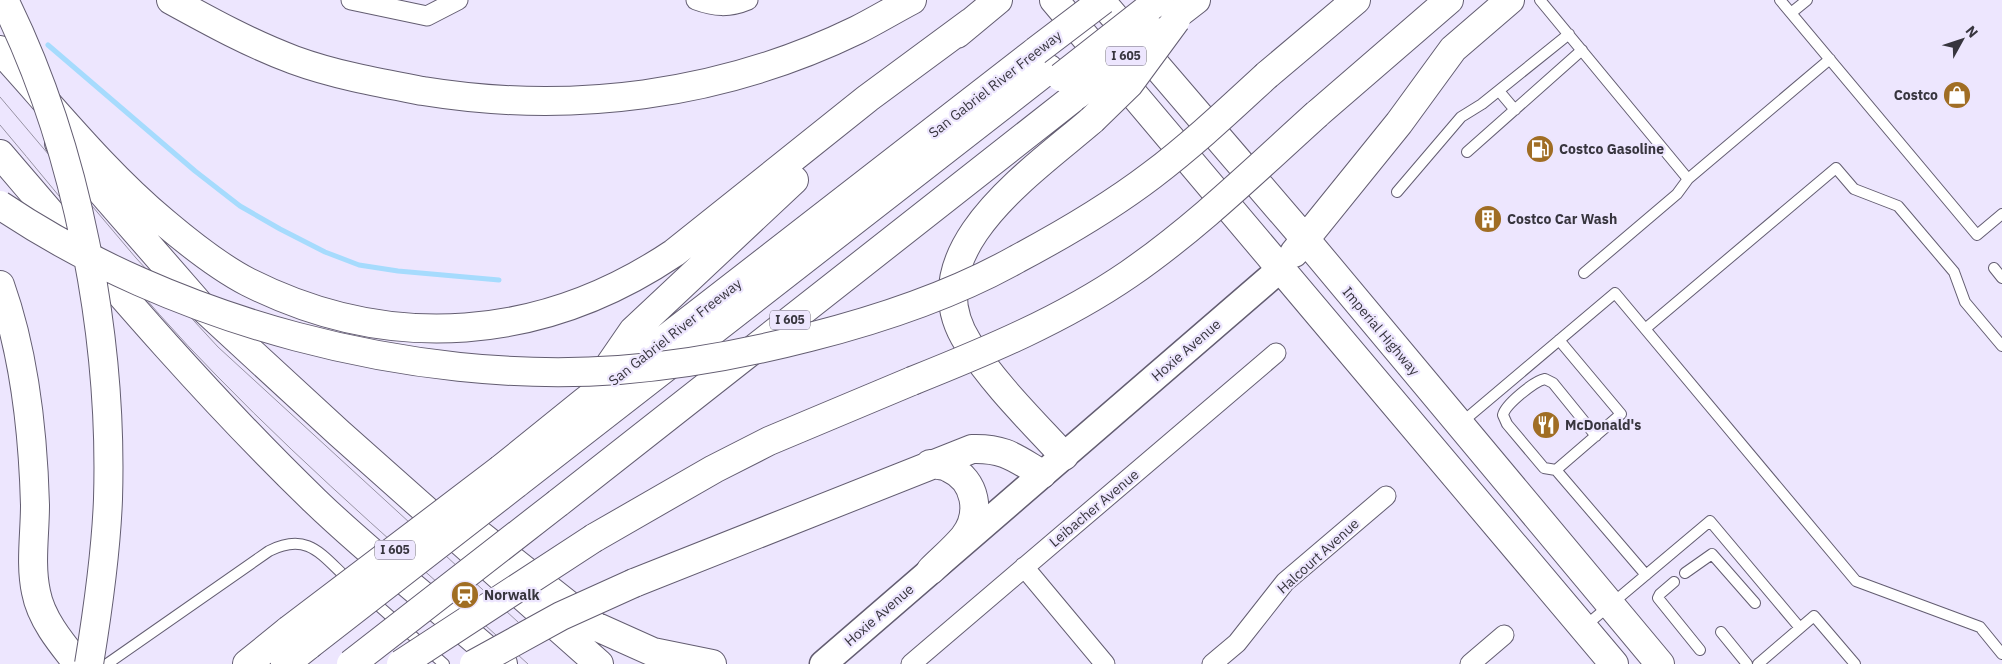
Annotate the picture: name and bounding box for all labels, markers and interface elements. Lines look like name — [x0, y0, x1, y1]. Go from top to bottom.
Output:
north arrow — [1937, 15, 1987, 65]
text: N — [1962, 22, 1982, 41]
street label: San Gabriel River Freeway — [925, 26, 1065, 142]
road number: I 605 — [1106, 46, 1146, 66]
shop icon: Costco — [1942, 80, 1972, 110]
place label: Costco — [1894, 86, 1938, 104]
fuel station icon: Costco Gasoline — [1525, 134, 1555, 164]
place label: Costco Gasoline — [1559, 140, 1664, 158]
building icon: Costco Car Wash — [1473, 204, 1503, 234]
place label: Costco Car Wash — [1507, 210, 1617, 228]
street label: San Gabriel River Freeway — [605, 274, 745, 390]
street label: Imperial Highway — [1339, 283, 1423, 379]
road number: I 605 — [770, 310, 810, 330]
street label: Hoxie Avenue — [1148, 315, 1225, 385]
restaurant icon: McDonald's — [1531, 410, 1561, 440]
place label: McDonald's — [1565, 416, 1641, 434]
street label: Leibacher Avenue — [1045, 465, 1143, 551]
street label: Halcourt Avenue — [1273, 514, 1363, 598]
road number: I 605 — [375, 540, 415, 560]
station icon: Norwalk — [450, 580, 480, 610]
street label: Hoxie Avenue — [841, 580, 918, 650]
place label: Norwalk — [484, 586, 541, 604]

